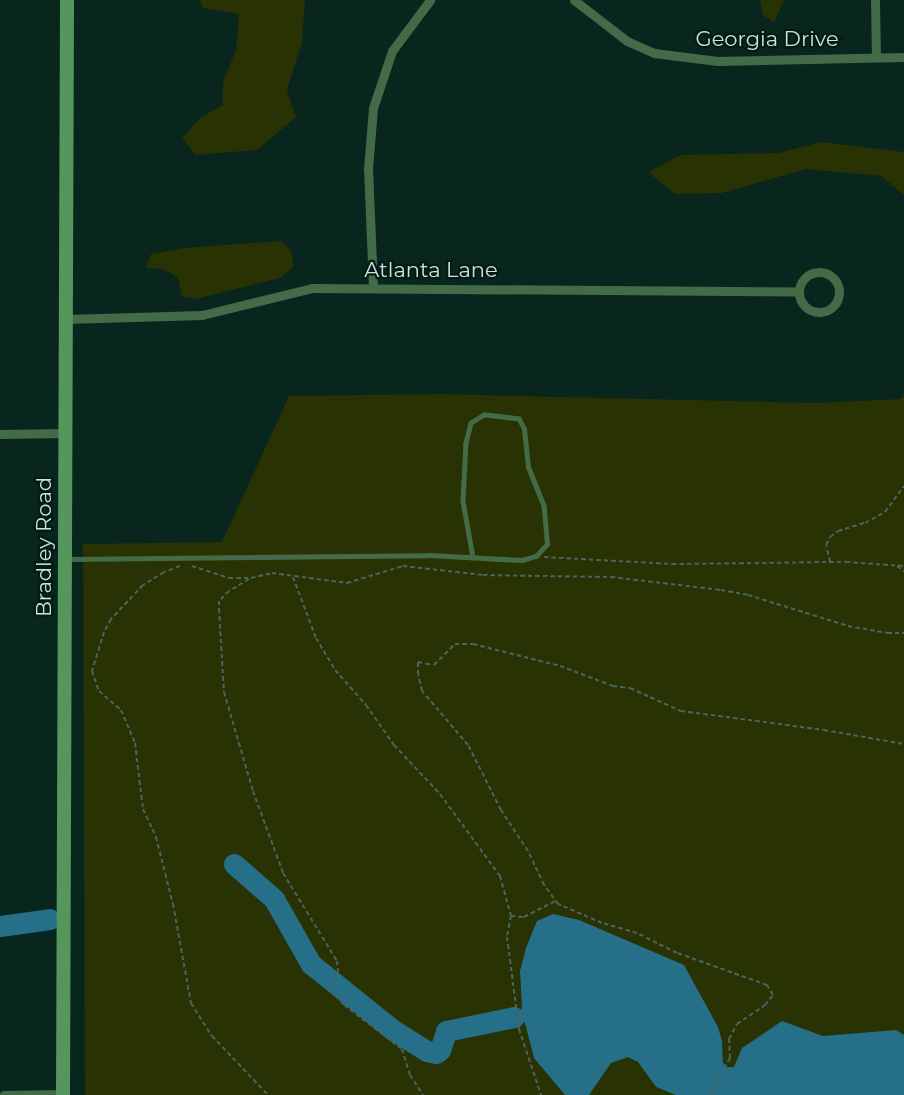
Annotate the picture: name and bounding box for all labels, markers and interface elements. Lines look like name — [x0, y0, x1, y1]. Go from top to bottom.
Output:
street label: Georgia Drive — [695, 26, 839, 52]
street label: Atlanta Lane — [364, 257, 498, 283]
street label: Bradley Road — [31, 477, 57, 617]

